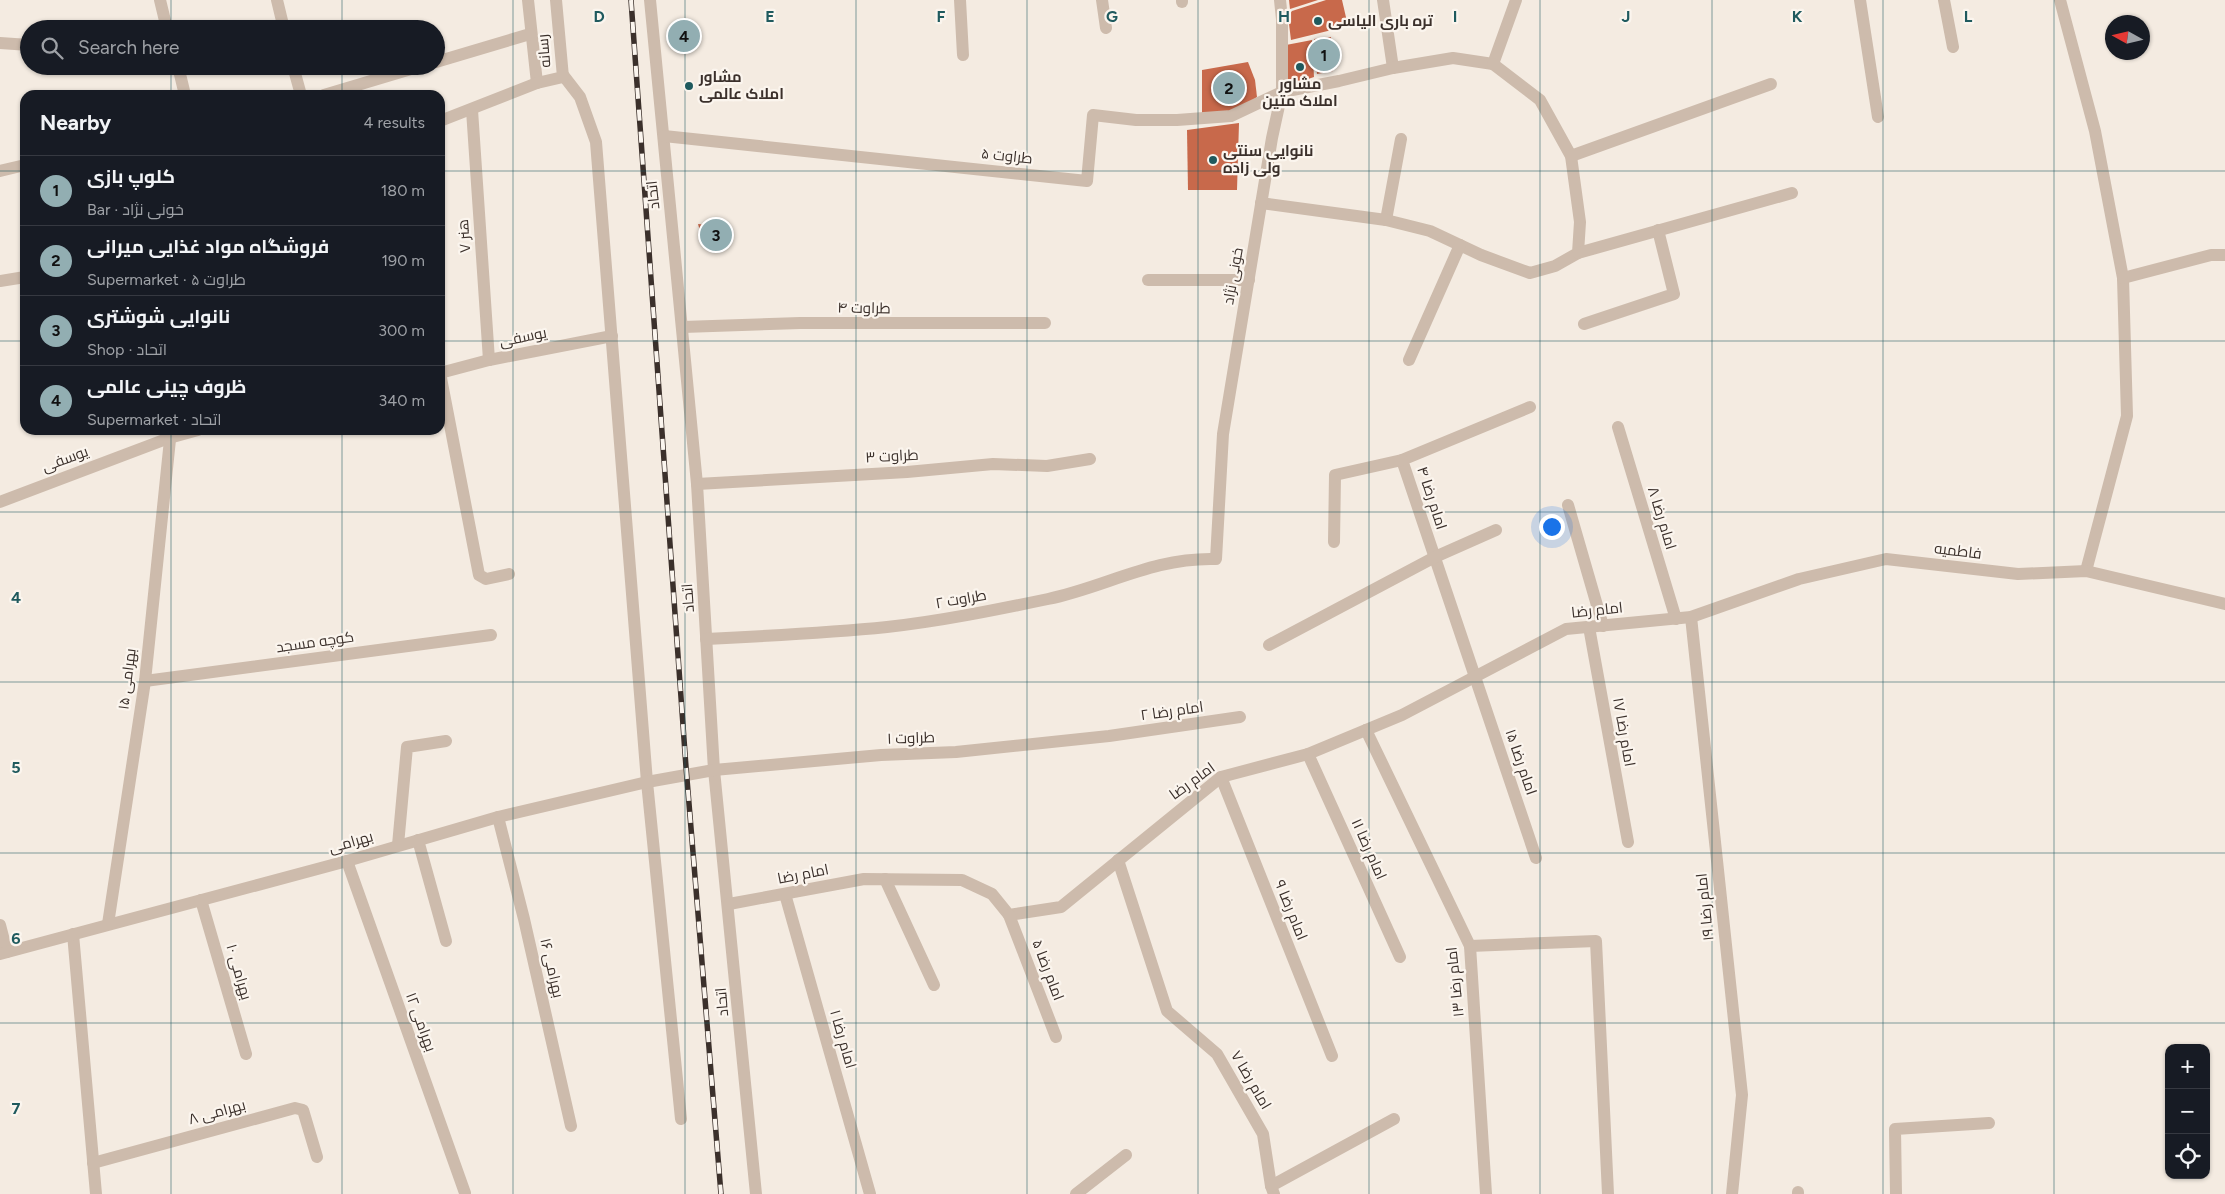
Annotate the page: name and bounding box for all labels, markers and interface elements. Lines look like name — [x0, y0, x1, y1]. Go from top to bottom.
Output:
text: D — [593, 7, 605, 26]
text: E — [765, 7, 775, 26]
text: F — [937, 7, 946, 26]
text: G — [1106, 7, 1118, 26]
text: H — [1278, 7, 1290, 26]
text: I — [1453, 7, 1457, 26]
text: J — [1622, 7, 1630, 26]
text: K — [1792, 7, 1803, 26]
text: L — [1964, 7, 1973, 26]
place label: تره باری الیاسی — [1328, 12, 1433, 30]
marker: تره باری الیاسی — [1312, 15, 1324, 27]
north arrow — [2105, 15, 2150, 60]
pin: 4 — [668, 17, 700, 55]
search box — [20, 20, 445, 75]
icon: search — [38, 34, 66, 62]
street label: رسانه — [534, 34, 554, 68]
text: Search here — [78, 36, 180, 59]
pin: 1 — [1308, 36, 1340, 74]
marker: مشاور املاک متین — [1294, 61, 1306, 73]
place label: مشاور املاک عالمی — [698, 68, 784, 103]
pin: 2 — [1213, 69, 1245, 107]
place label: مشاور املاک متین — [1262, 75, 1338, 110]
marker: مشاور املاک عالمی — [683, 80, 695, 92]
text: Nearby — [40, 110, 111, 135]
text: 4 results — [364, 113, 425, 132]
place label: نانوایی سنتی ولی زاده — [1223, 142, 1314, 177]
street label: طراوت ۵ — [980, 144, 1034, 168]
marker: نانوایی سنتی ولی زاده — [1207, 154, 1219, 166]
text: کلوپ بازی — [87, 165, 175, 188]
street label: اتحاد — [643, 180, 663, 210]
text: 1 — [53, 181, 59, 200]
text: 180 m — [381, 181, 425, 200]
text: Bar · خونی نژاد — [87, 200, 184, 219]
pin: 3 — [700, 216, 732, 254]
street label: هنر ۷ — [454, 218, 474, 254]
text: فروشگاه مواد غذایی میرانی — [87, 235, 329, 258]
street label: خونی نژاد — [1219, 246, 1248, 306]
text: 2 — [51, 251, 61, 270]
text: 190 m — [382, 251, 425, 270]
text: Supermarket · طراوت ۵ — [87, 270, 246, 289]
street label: طراوت ۴ — [837, 299, 891, 317]
text: نانوایی شوشتری — [87, 305, 230, 328]
text: 3 — [52, 321, 60, 340]
text: 300 m — [378, 321, 425, 340]
street label: یوسفی — [498, 324, 548, 351]
text: Shop · اتحاد — [87, 340, 167, 359]
text: ظروف چینی عالمی — [87, 375, 247, 398]
text: 4 — [51, 391, 61, 410]
text: 340 m — [379, 391, 425, 410]
text: Supermarket · اتحاد — [87, 410, 222, 429]
street label: یوسفی — [39, 442, 91, 477]
street label: طراوت ۳ — [865, 446, 919, 466]
street label: امام رضا ۴ — [1412, 464, 1451, 532]
street label: امام رضا ۸ — [1643, 484, 1680, 552]
your location — [1539, 514, 1565, 540]
street label: فاطمیه — [1933, 539, 1983, 563]
street label: اتحاد — [678, 583, 698, 613]
street label: طراوت ۲ — [934, 586, 988, 612]
text: 4 — [11, 588, 21, 607]
street label: امام رضا — [1570, 598, 1624, 623]
street label: کوچه مسجد — [275, 628, 355, 657]
street label: بهرامی ۱۵ — [114, 647, 141, 711]
street label: امام رضا ۱۷ — [1608, 696, 1639, 768]
street label: امام رضا ۲ — [1139, 698, 1205, 725]
street label: امام رضا ۱۵ — [1500, 727, 1541, 798]
street label: طراوت ۱ — [887, 728, 935, 748]
text: 5 — [11, 758, 21, 777]
street label: امام رضا — [1166, 758, 1219, 804]
street label: امام رضا ۱۱ — [1347, 816, 1390, 883]
street label: بهرامی — [327, 827, 376, 858]
street label: امام رضا — [776, 860, 830, 889]
street label: امام رضا ۱۹ — [1692, 872, 1718, 942]
street label: امام رضا ۹ — [1270, 877, 1311, 943]
text: 6 — [11, 929, 21, 948]
street label: بهرامی ۱۶ — [535, 936, 568, 1000]
street label: امام رضا ۵ — [1027, 937, 1068, 1003]
street label: بهرامی ۱۰ — [221, 942, 256, 1002]
street label: امام رضا ۱۳ — [1442, 946, 1469, 1018]
street label: اتحاد — [712, 987, 732, 1017]
street label: بهرامی ۱۲ — [401, 990, 440, 1054]
street label: امام رضا ۱ — [825, 1008, 860, 1071]
map controls — [2165, 1044, 2210, 1179]
button: + — [2165, 1044, 2210, 1089]
street label: امام رضا ۷ — [1226, 1047, 1275, 1113]
button: − — [2165, 1089, 2210, 1134]
street label: بهرامی ۸ — [186, 1096, 248, 1129]
text: 7 — [12, 1099, 21, 1118]
button: locate — [2165, 1134, 2210, 1179]

